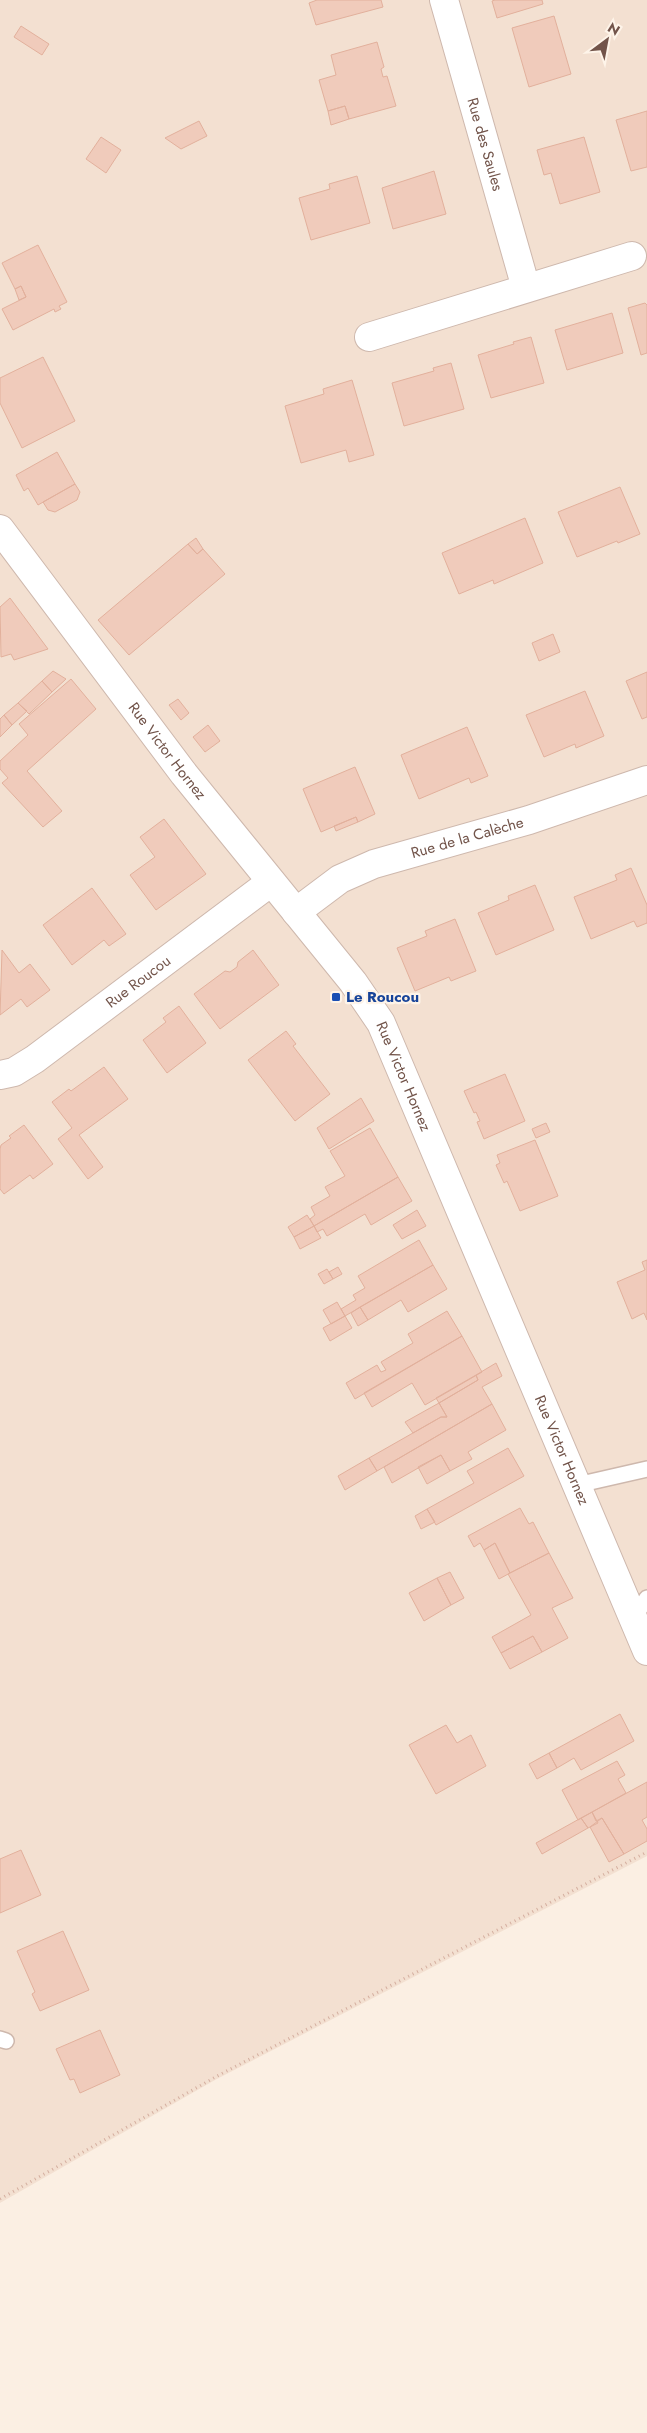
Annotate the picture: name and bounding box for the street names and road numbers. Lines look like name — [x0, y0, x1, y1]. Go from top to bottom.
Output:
street label: Rue des Saules — [461, 95, 509, 193]
street label: Rue Victor Hornez — [123, 698, 212, 805]
street label: Rue de la Calèche — [408, 811, 526, 864]
street label: Rue Roucou — [101, 950, 175, 1013]
street label: Rue Victor Hornez — [371, 1018, 437, 1135]
street label: Rue Victor Hornez — [529, 1392, 595, 1509]

